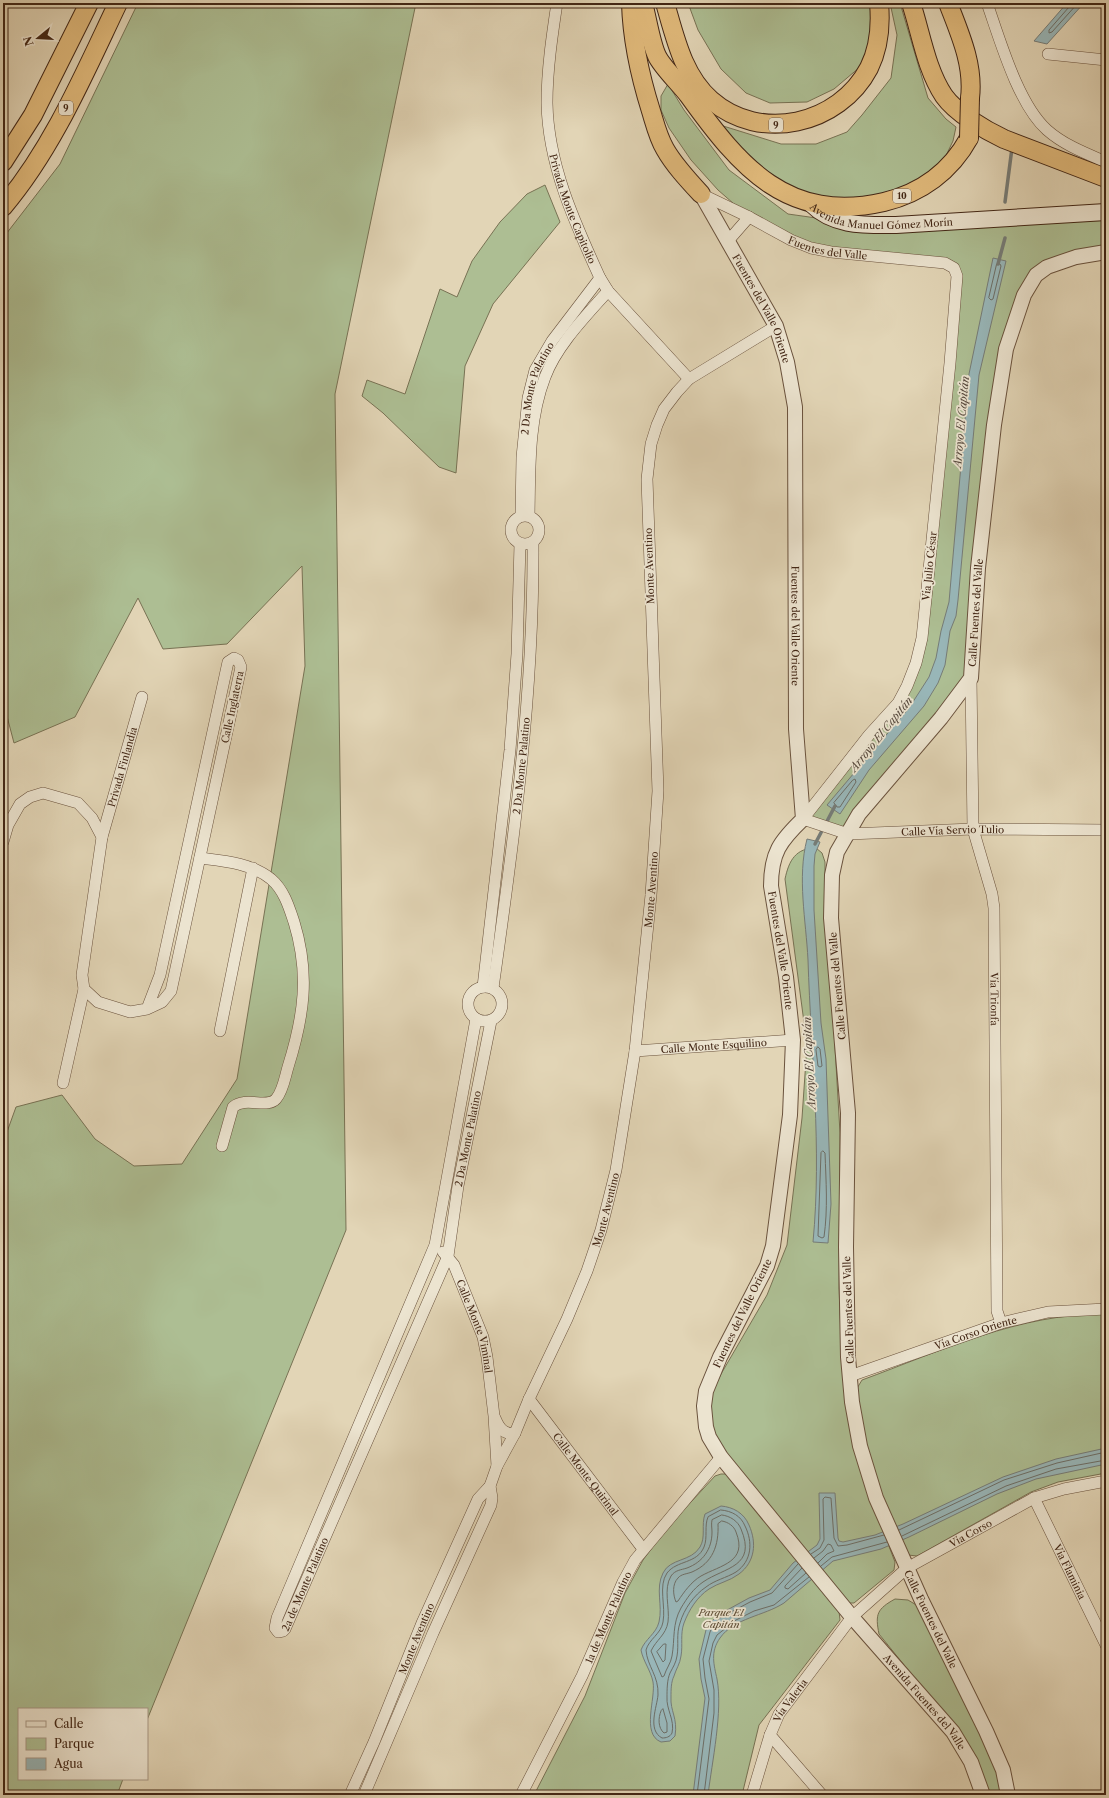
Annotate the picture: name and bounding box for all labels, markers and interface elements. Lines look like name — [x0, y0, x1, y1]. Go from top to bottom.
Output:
north arrow — [18, 18, 58, 58]
text: N — [20, 34, 37, 48]
road number: 9 — [59, 101, 73, 115]
road number: 9 — [769, 118, 783, 132]
street label: Privada Monte Capitolio — [546, 152, 599, 266]
road number: 10 — [893, 189, 911, 203]
street label: Avenida Manuel Gómez Morín — [806, 200, 954, 232]
street label: Fuentes del Valle — [786, 233, 868, 263]
street label: Fuentes del Valle Oriente — [729, 252, 793, 365]
street label: 2 Da Monte Palatino — [518, 340, 557, 436]
water label: Arroyo El Capitán — [950, 375, 972, 471]
street label: Monte Aventino — [642, 528, 657, 604]
street label: Vía Julio César — [919, 530, 940, 602]
street label: Calle Fuentes del Valle — [966, 558, 986, 667]
street label: Fuentes del Valle Oriente — [788, 566, 802, 686]
street label: Calle Inglaterra — [218, 669, 247, 744]
water label: Arroyo El Capitán — [845, 693, 916, 776]
street label: 2 Da Monte Palatino — [510, 717, 533, 815]
street label: Privada Finlandia — [105, 725, 140, 809]
street label: Calle Vía Servio Tulio — [901, 823, 1004, 839]
street label: Monte Aventino — [642, 851, 661, 928]
street label: Fuentes del Valle Oriente — [765, 890, 796, 1011]
street label: Calle Fuentes del Valle — [826, 931, 849, 1040]
street label: Vía Trionfa — [987, 971, 1001, 1026]
water label: Arroyo El Capitán — [800, 1016, 819, 1111]
street label: Calle Monte Esquilino — [660, 1036, 767, 1056]
street label: 2 Da Monte Palatino — [452, 1090, 484, 1188]
street label: Monte Aventino — [590, 1171, 622, 1249]
street label: Calle Fuentes del Valle — [840, 1255, 857, 1364]
street label: Fuentes del Valle Oriente — [710, 1256, 775, 1370]
street label: Calle Monte Viminal — [453, 1278, 495, 1374]
street label: Vía Corso Oriente — [932, 1313, 1018, 1353]
street label: Calle Monte Quirinal — [550, 1430, 621, 1518]
street label: Vía Corso — [946, 1517, 994, 1551]
street label: 2a de Monte Palatino — [279, 1535, 331, 1633]
street label: Vía Flaminia — [1050, 1541, 1089, 1602]
street label: Calle Fuentes del Valle — [901, 1568, 960, 1671]
street label: 1a de Monte Palatino — [582, 1569, 635, 1666]
street label: Monte Aventino — [396, 1601, 437, 1676]
park label: Parque El Capitán — [698, 1606, 745, 1631]
street label: Avenida Fuentes del Valle — [880, 1651, 968, 1753]
street label: Vía Valeria — [770, 1676, 811, 1725]
legend — [18, 1708, 148, 1780]
text: Calle — [54, 1716, 84, 1731]
text: Parque — [54, 1736, 95, 1751]
text: Agua — [53, 1756, 84, 1771]

